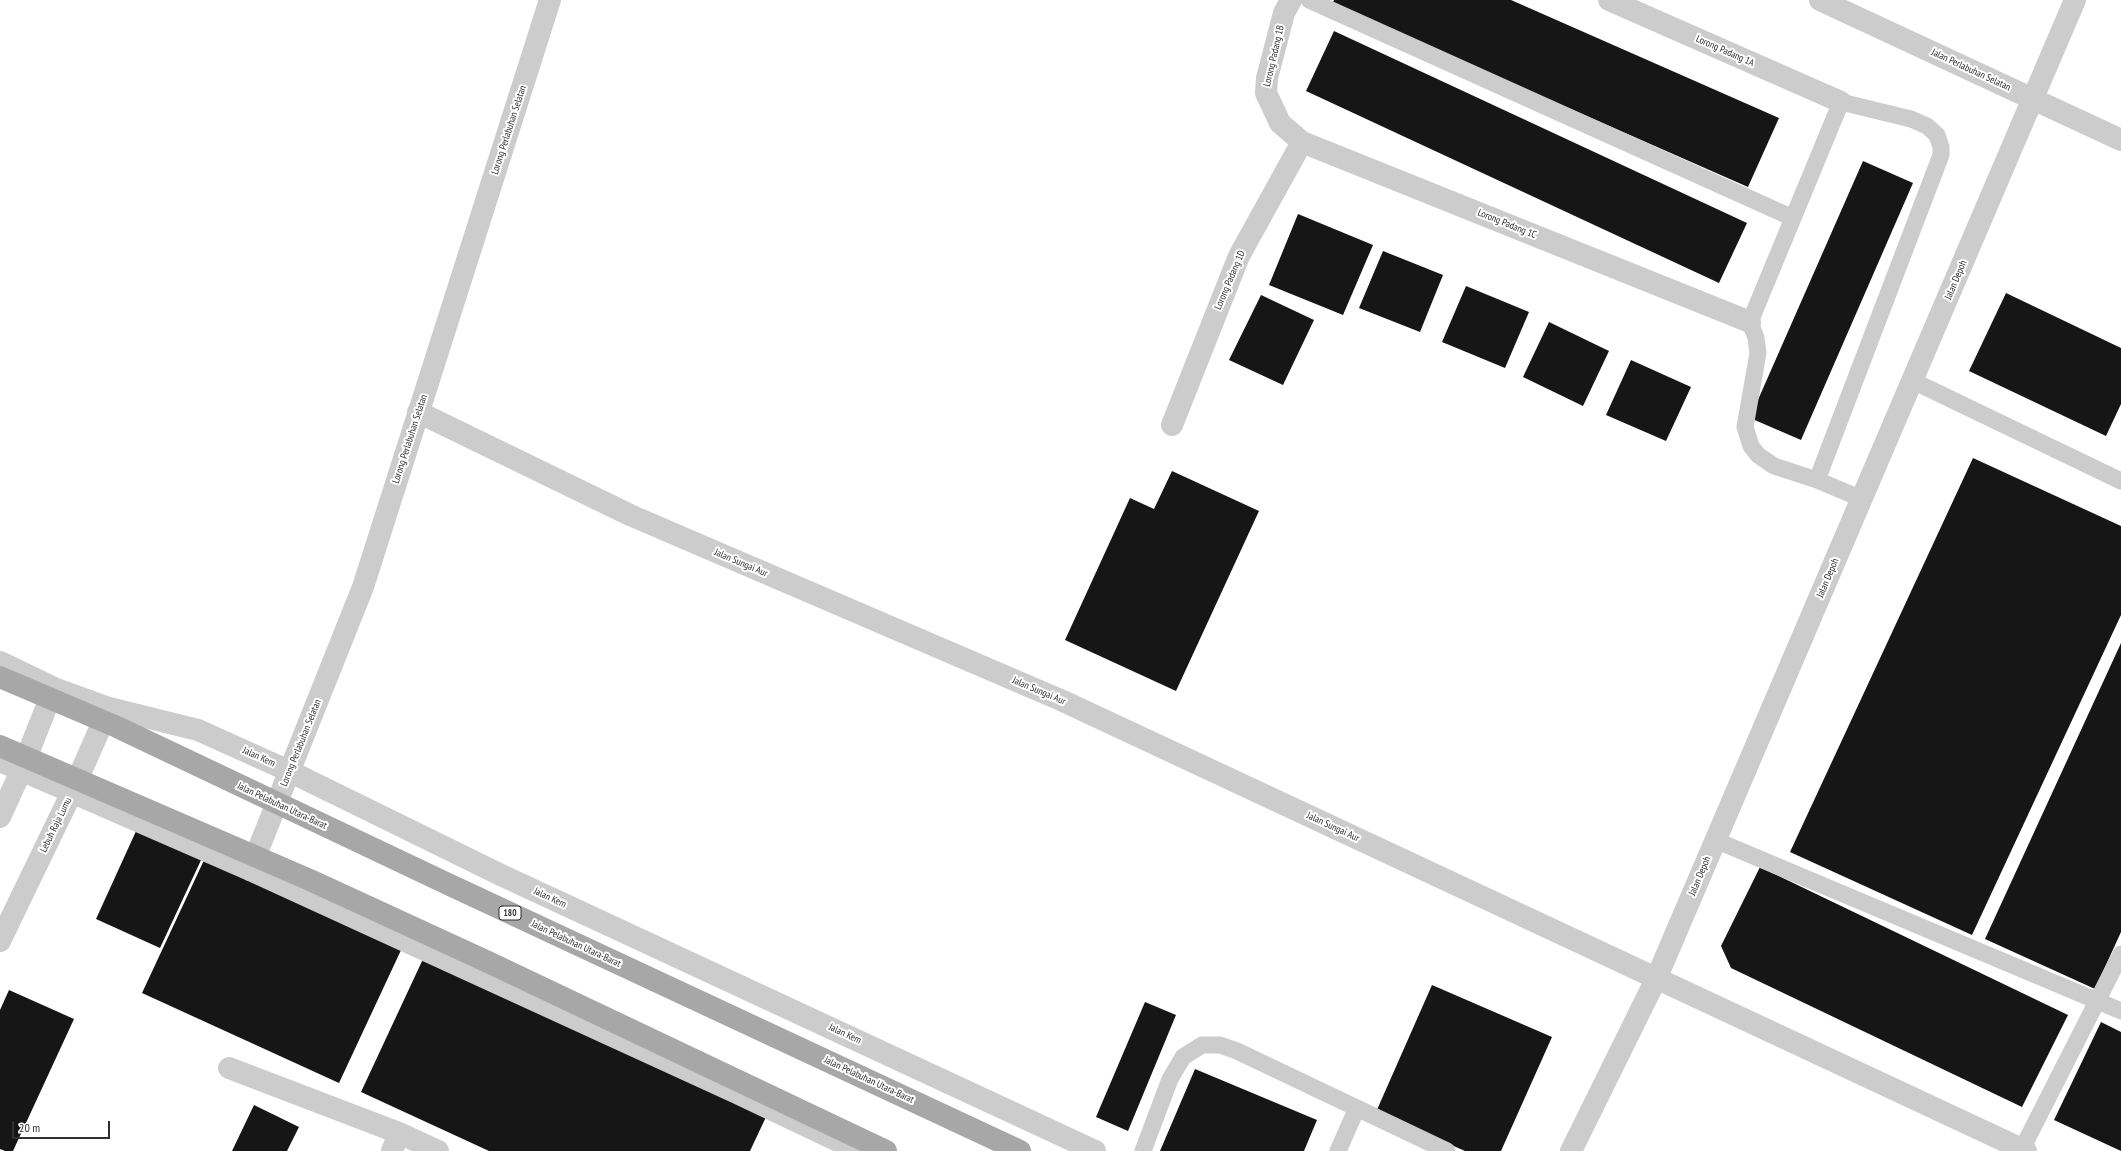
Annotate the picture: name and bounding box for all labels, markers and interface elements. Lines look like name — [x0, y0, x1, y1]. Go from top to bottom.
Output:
street label: Lorong Padang 1B — [1261, 24, 1287, 88]
street label: Lorong Padang 1A — [1694, 33, 1756, 69]
street label: Jalan Perlabuhan Selatan — [1929, 46, 2013, 94]
street label: Lorong Perlabuhan Selatan — [489, 84, 529, 176]
street label: Lorong Padang 1C — [1476, 207, 1538, 241]
street label: Lorong Padang 1D — [1212, 249, 1248, 311]
street label: Jalan Depoh — [1942, 258, 1970, 302]
street label: Lorong Perlabuhan Selatan — [390, 393, 430, 485]
street label: Jalan Sungai Aur — [713, 546, 769, 580]
street label: Jalan Depoh — [1814, 556, 1842, 600]
street label: Jalan Sungai Aur — [1011, 674, 1067, 708]
street label: Lorong Perlabuhan Selatan — [278, 698, 324, 788]
street label: Jalan Kem — [241, 745, 277, 769]
street label: Jalan Pelabuhan Utara-Barat — [235, 780, 329, 832]
street label: Lebuh Raja Lumu — [38, 796, 74, 854]
street label: Jalan Sungai Aur — [1305, 810, 1361, 844]
street label: Jalan Depoh — [1686, 854, 1714, 898]
street label: Jalan Kem — [532, 885, 568, 911]
road number: 180 — [499, 906, 521, 920]
street label: Jalan Pelabuhan Utara-Barat — [529, 918, 623, 970]
street label: Jalan Kem — [827, 1021, 863, 1047]
street label: Jalan Pelabuhan Utara-Barat — [822, 1054, 916, 1106]
scale bar — [14, 1113, 112, 1139]
text: 20 m — [19, 1120, 40, 1135]

